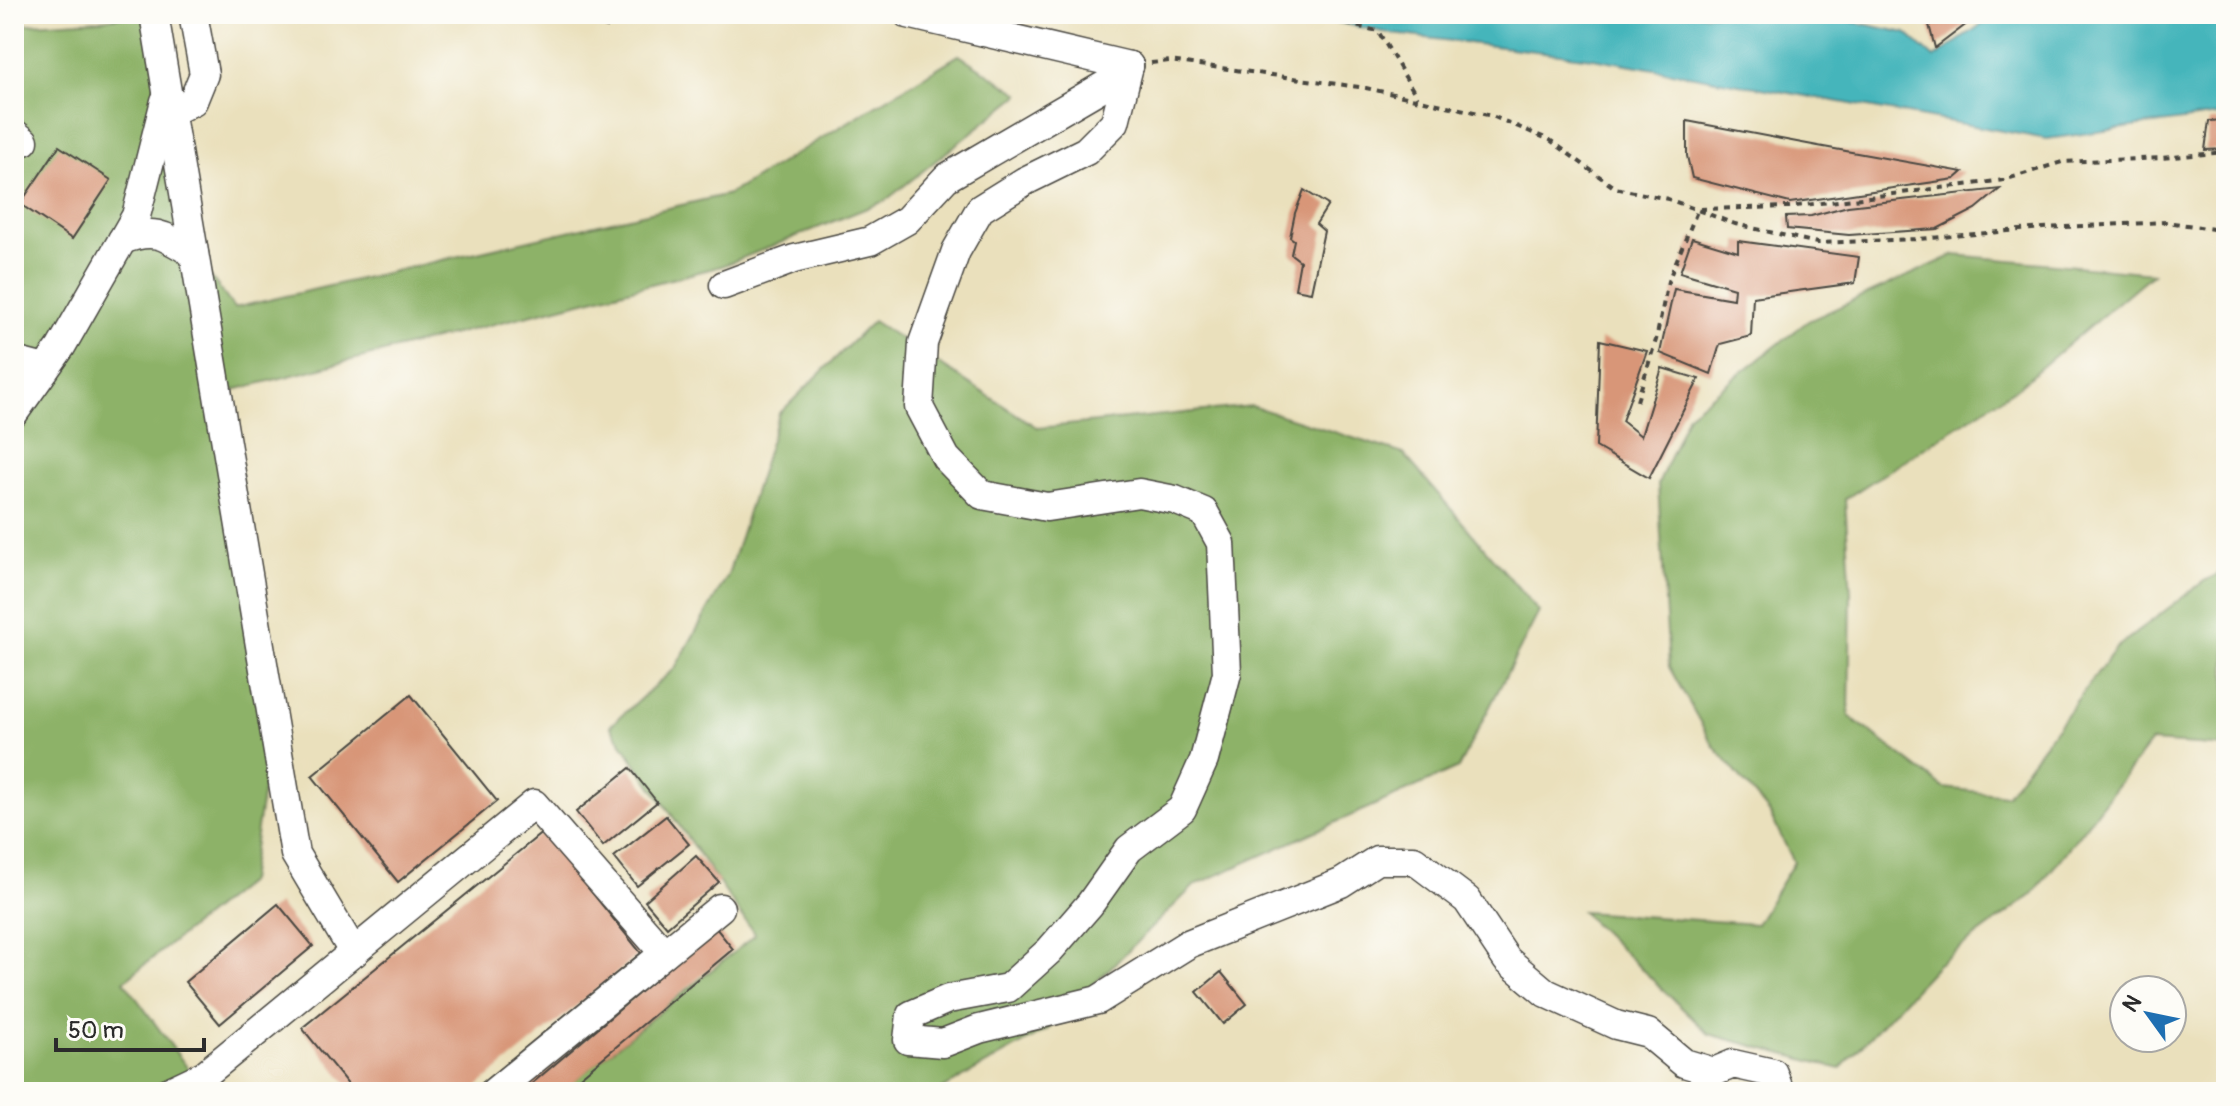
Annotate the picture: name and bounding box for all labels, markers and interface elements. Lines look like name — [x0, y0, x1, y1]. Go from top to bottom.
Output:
north arrow — [2108, 974, 2188, 1054]
text: N — [2116, 990, 2148, 1018]
scale bar — [56, 1002, 204, 1052]
text: 50 m — [68, 1016, 124, 1045]

